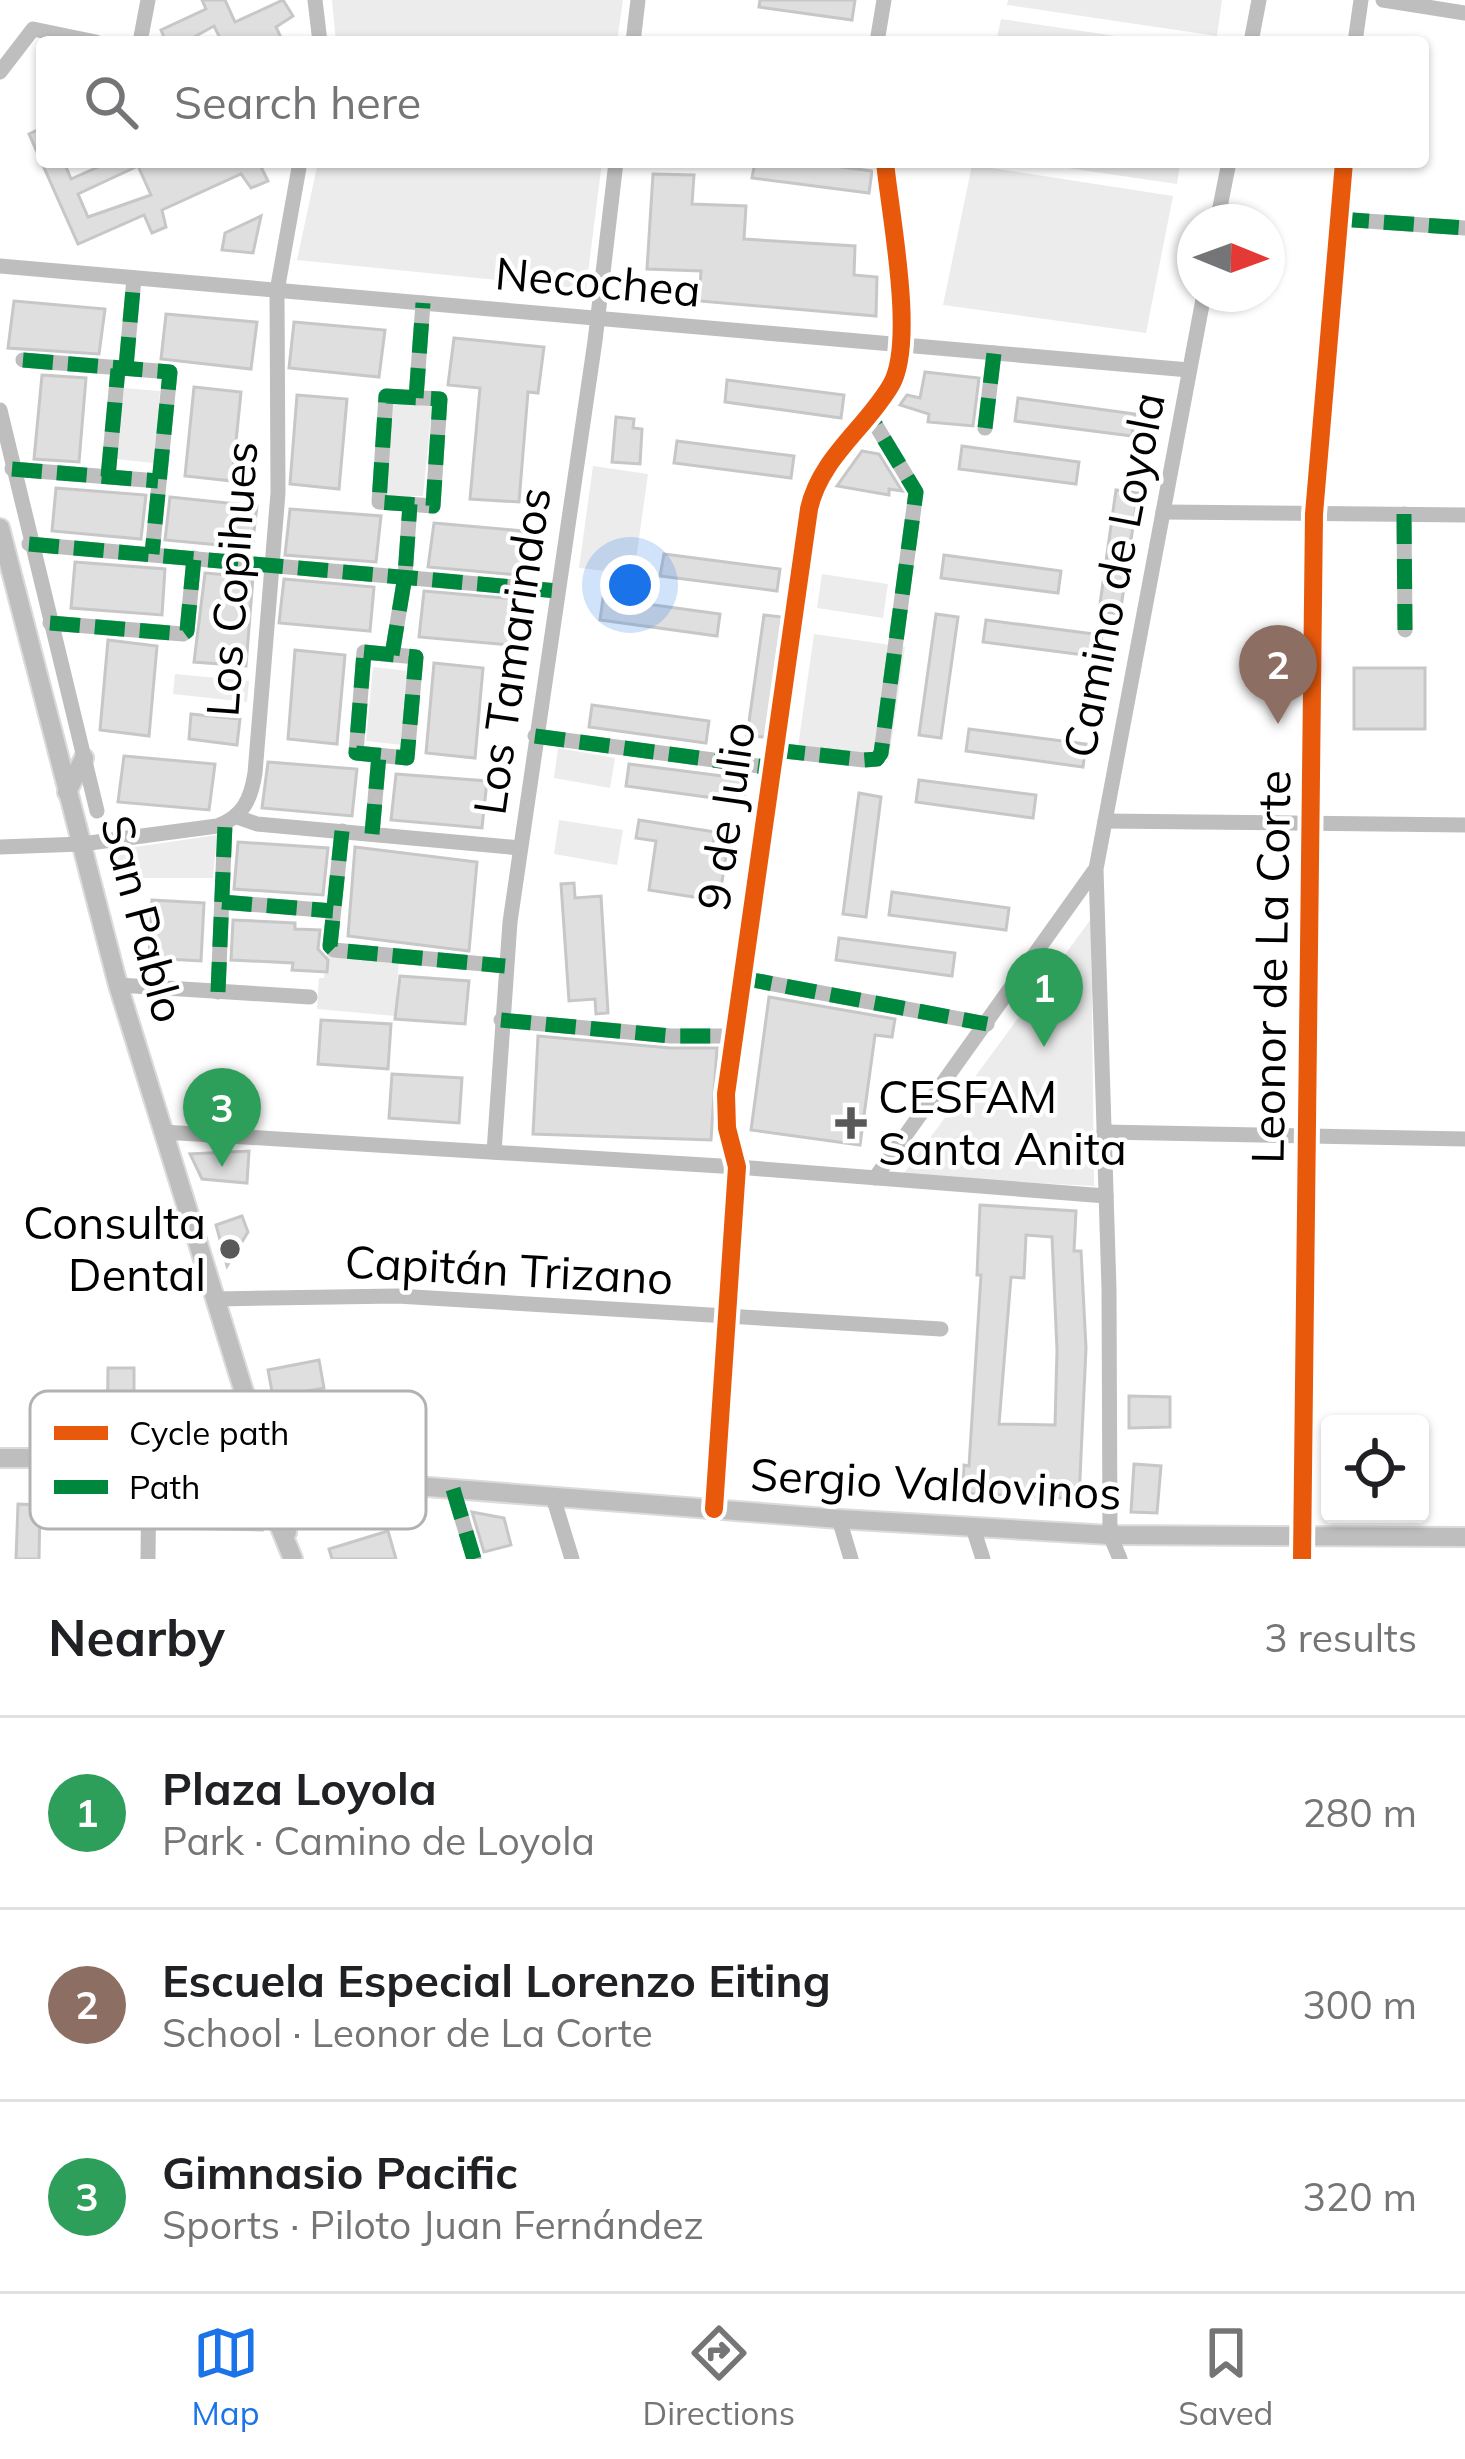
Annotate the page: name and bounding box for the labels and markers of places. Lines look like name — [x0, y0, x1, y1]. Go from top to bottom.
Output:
pin: 2 — [1239, 625, 1317, 724]
pin: 1 — [1005, 948, 1083, 1047]
pin: 3 — [183, 1068, 261, 1167]
place label: CESFAM Santa Anita — [878, 1068, 1127, 1176]
marker: CESFAM Santa Anita — [835, 1107, 867, 1139]
place label: Consulta Dental — [23, 1194, 206, 1302]
marker: Consulta Dental — [217, 1236, 243, 1262]

